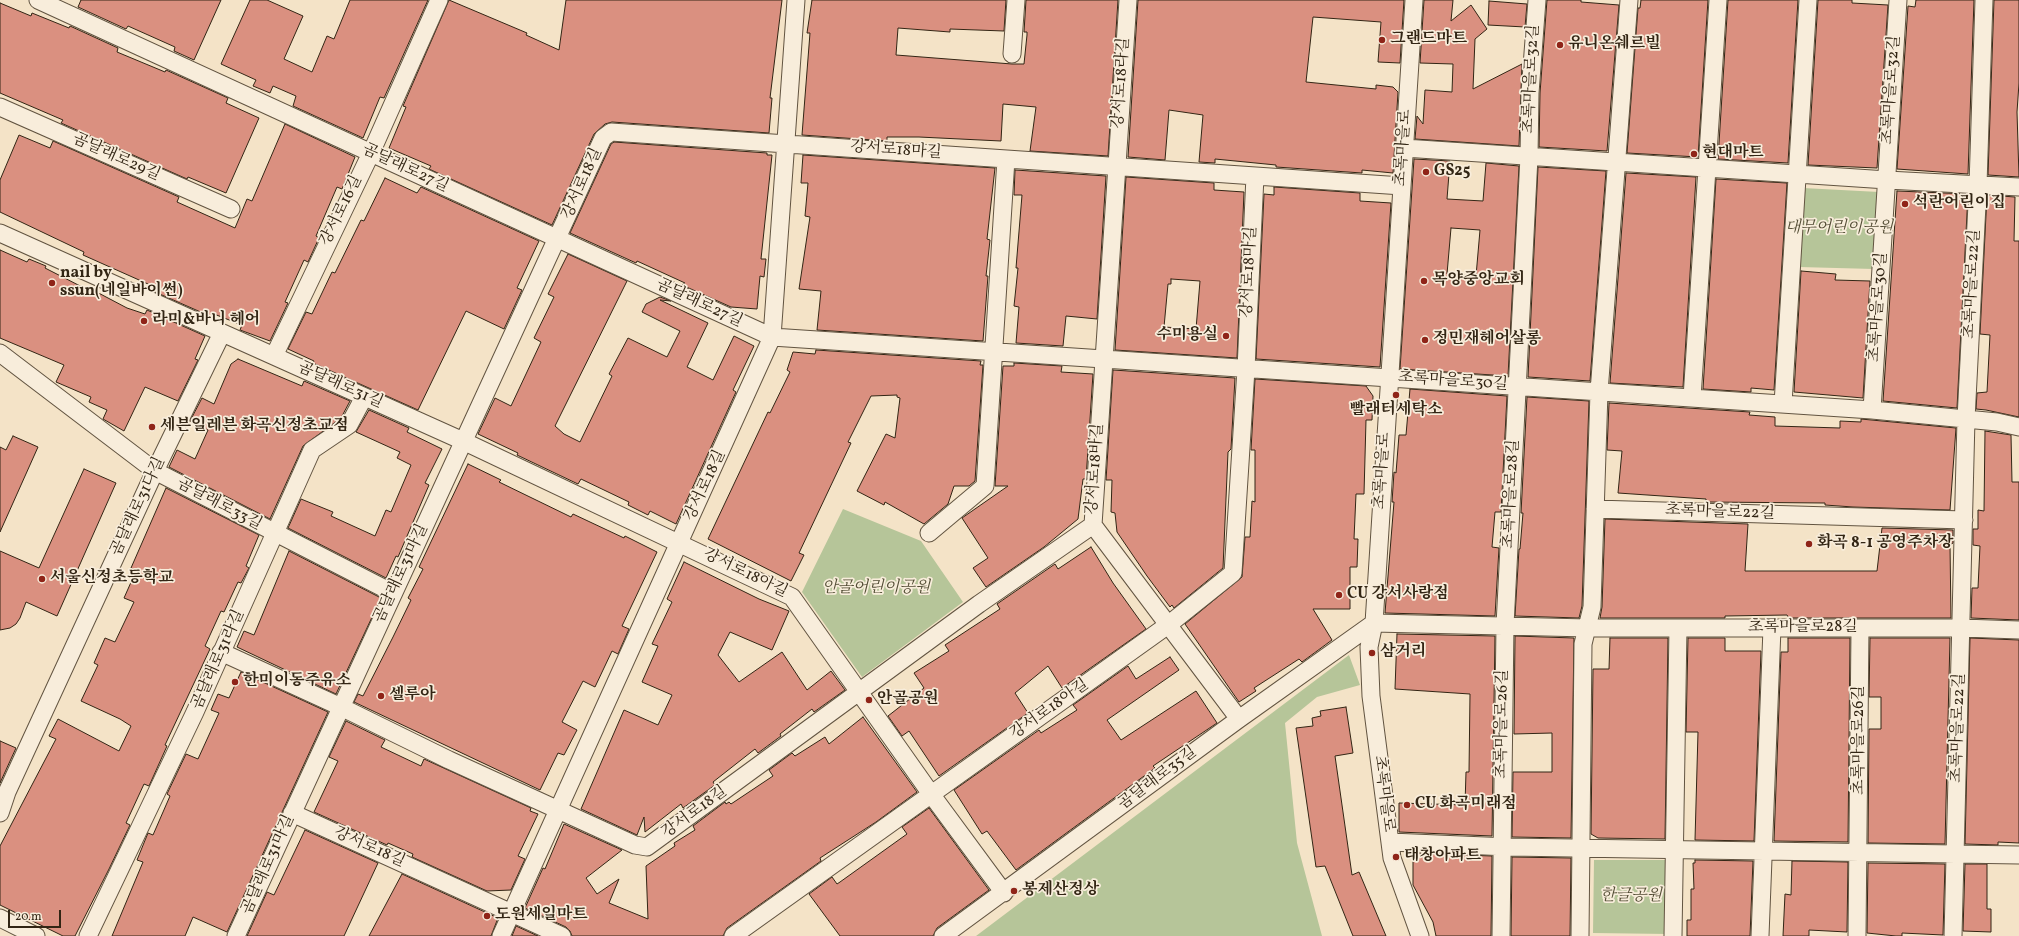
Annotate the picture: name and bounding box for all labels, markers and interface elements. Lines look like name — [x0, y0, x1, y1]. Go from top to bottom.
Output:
street label: 초록마을로32길 — [1520, 24, 1544, 134]
place label: 그랜드마트 — [1390, 30, 1467, 50]
marker: 그랜드마트 — [1377, 35, 1387, 45]
place label: 유니온쉐르빌 — [1568, 35, 1661, 55]
street label: 초록마을로32길 — [1879, 35, 1905, 145]
street label: 강서로18라길 — [1109, 37, 1135, 129]
marker: 유니온쉐르빌 — [1555, 40, 1565, 50]
street label: 초록마을로 — [1392, 109, 1416, 187]
street label: 곰달래로29길 — [69, 130, 163, 186]
street label: 강서로18마길 — [850, 138, 942, 164]
street label: 곰달래로27길 — [359, 141, 451, 197]
place label: 현대마트 — [1702, 144, 1764, 164]
street label: 강서로18길 — [559, 145, 607, 223]
marker: 현대마트 — [1689, 149, 1699, 159]
place label: GS25 — [1434, 162, 1470, 182]
marker: GS25 — [1421, 167, 1431, 177]
street label: 강서로16길 — [317, 173, 367, 249]
place label: 석란어린이집 — [1913, 194, 2006, 214]
marker: 석란어린이집 — [1900, 199, 1910, 209]
park label: 대무어린이공원 — [1785, 219, 1893, 239]
street label: 강서로18마길 — [1238, 226, 1262, 318]
street label: 초록마을로22길 — [1961, 229, 1985, 339]
street label: 초록마을로30길 — [1866, 251, 1892, 363]
place label: nail by ssun(네일바이썬) — [60, 264, 183, 302]
place label: 목양중앙교회 — [1432, 271, 1525, 291]
street label: 곰달래로27길 — [653, 276, 745, 332]
marker: 목양중앙교회 — [1419, 276, 1429, 286]
marker: nail by ssun(네일바이썬) — [47, 278, 57, 288]
place label: 라미&바니 헤어 — [152, 311, 260, 331]
marker: 라미&바니 헤어 — [139, 316, 149, 326]
place label: 수미용실 — [1156, 326, 1218, 346]
place label: 정민재헤어살롱 — [1433, 330, 1541, 350]
marker: 수미용실 — [1221, 331, 1231, 341]
marker: 정민재헤어살롱 — [1420, 335, 1430, 345]
street label: 곰달래로31길 — [294, 359, 386, 413]
street label: 초록마을로30길 — [1397, 369, 1509, 395]
marker: 빨래터세탁소 — [1391, 390, 1401, 400]
place label: 빨래터세탁소 — [1350, 401, 1442, 421]
place label: 세븐일레븐 화곡신정초교점 — [160, 417, 349, 437]
marker: 세븐일레븐 화곡신정초교점 — [147, 422, 157, 432]
street label: 강서로18바길 — [1083, 423, 1109, 515]
street label: 초록마을로 — [1371, 432, 1395, 510]
street label: 초록마을로28길 — [1500, 439, 1524, 549]
street label: 강서로18길 — [681, 447, 731, 525]
street label: 곰달래로31다길 — [108, 454, 170, 560]
street label: 곰달래로33길 — [173, 475, 265, 535]
street label: 초록마을로22길 — [1665, 501, 1775, 525]
street label: 곰달래로31마길 — [371, 521, 433, 627]
place label: 화곡 8-1 공영주차장 — [1817, 534, 1953, 554]
marker: 화곡 8-1 공영주차장 — [1804, 539, 1814, 549]
street label: 강서로18아길 — [700, 545, 790, 603]
place label: 서울신정초등학교 — [50, 569, 174, 589]
marker: 서울신정초등학교 — [37, 574, 47, 584]
park label: 안골어린이공원 — [822, 579, 930, 599]
place label: CU 강서사랑점 — [1347, 585, 1449, 605]
marker: CU 강서사랑점 — [1334, 590, 1344, 600]
street label: 곰달래로31라길 — [188, 607, 250, 713]
street label: 초록마을로28길 — [1748, 618, 1858, 638]
place label: 삼거리 — [1380, 643, 1426, 663]
marker: 삼거리 — [1367, 648, 1377, 658]
street label: 초록마을로26길 — [1492, 669, 1514, 779]
place label: 한미이동주유소 — [243, 672, 351, 692]
street label: 초록마을로22길 — [1947, 673, 1971, 783]
street label: 강서로18아길 — [1007, 676, 1093, 744]
marker: 한미이동주유소 — [230, 677, 240, 687]
street label: 초록마을로26길 — [1850, 685, 1870, 795]
place label: 셀루아 — [389, 686, 435, 706]
place label: 안골공원 — [877, 690, 939, 710]
marker: 셀루아 — [376, 691, 386, 701]
marker: 안골공원 — [864, 695, 874, 705]
street label: 곰달래로35길 — [1115, 743, 1201, 815]
street label: 초록마을로 — [1369, 754, 1397, 834]
street label: 강서로18길 — [659, 783, 731, 843]
place label: CU 화곡미래점 — [1415, 795, 1517, 815]
marker: CU 화곡미래점 — [1402, 800, 1412, 810]
street label: 곰달래로31마길 — [238, 812, 300, 918]
street label: 강서로18길 — [330, 824, 408, 872]
place label: 태창아파트 — [1404, 847, 1481, 867]
marker: 태창아파트 — [1391, 852, 1401, 862]
place label: 봉제산정상 — [1022, 881, 1099, 901]
marker: 봉제산정상 — [1009, 886, 1019, 896]
park label: 한글공원 — [1600, 887, 1662, 907]
scale bar — [10, 902, 63, 928]
place label: 도원세일마트 — [495, 906, 588, 926]
text: 20 m — [15, 909, 42, 925]
marker: 도원세일마트 — [482, 911, 492, 921]

